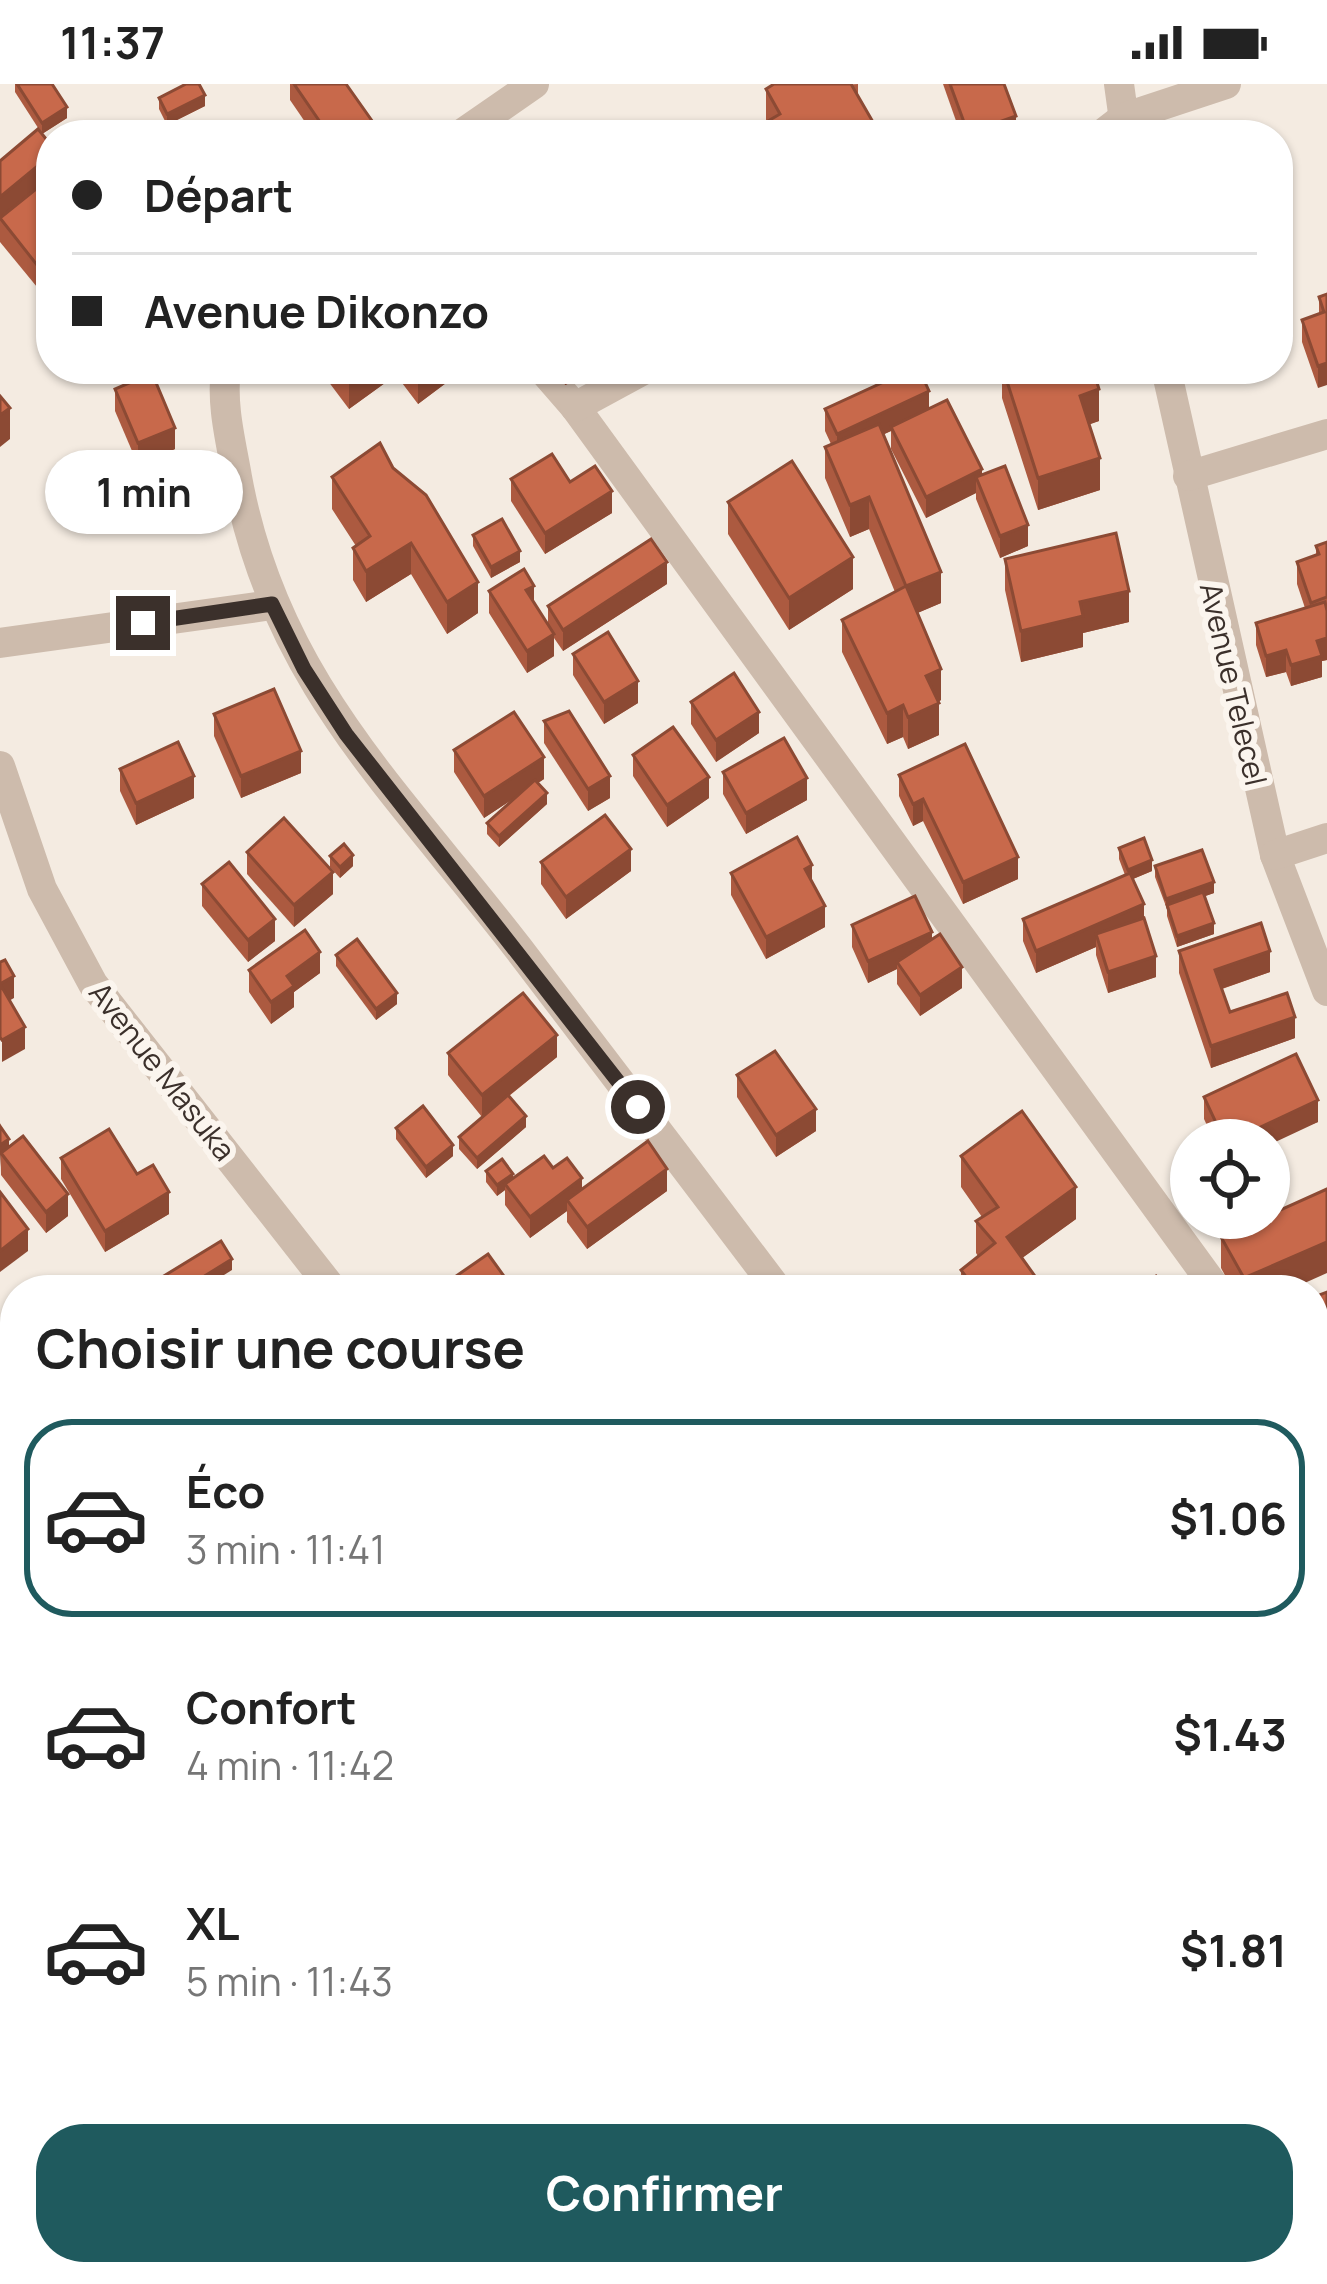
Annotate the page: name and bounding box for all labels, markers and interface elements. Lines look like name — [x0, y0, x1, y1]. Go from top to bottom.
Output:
text: 11:37 — [60, 11, 165, 73]
text: Départ — [144, 164, 293, 226]
text: Avenue Dikonzo — [144, 280, 489, 342]
callout: 1 min — [44, 449, 242, 533]
text: 1 min — [96, 465, 192, 519]
street label: Avenue Telecel — [1191, 579, 1277, 789]
route end — [116, 596, 170, 650]
street label: Avenue Masuka — [80, 973, 246, 1169]
route start — [611, 1080, 665, 1134]
map controls — [1170, 1119, 1290, 1239]
button: locate — [1170, 1119, 1290, 1239]
text: Choisir une course — [36, 1310, 525, 1384]
text: Éco — [186, 1460, 265, 1522]
icon: car — [42, 1464, 150, 1572]
text: $1.06 — [1170, 1487, 1287, 1549]
text: 3 min · 11:41 — [186, 1522, 385, 1576]
text: Confort — [186, 1676, 357, 1738]
icon: car — [42, 1680, 150, 1788]
text: $1.43 — [1174, 1703, 1287, 1765]
text: 4 min · 11:42 — [186, 1738, 394, 1792]
text: XL — [186, 1892, 240, 1954]
icon: car — [42, 1896, 150, 2004]
text: $1.81 — [1180, 1919, 1287, 1981]
text: 5 min · 11:43 — [186, 1954, 393, 2008]
button: Confirmer — [36, 2124, 1293, 2262]

